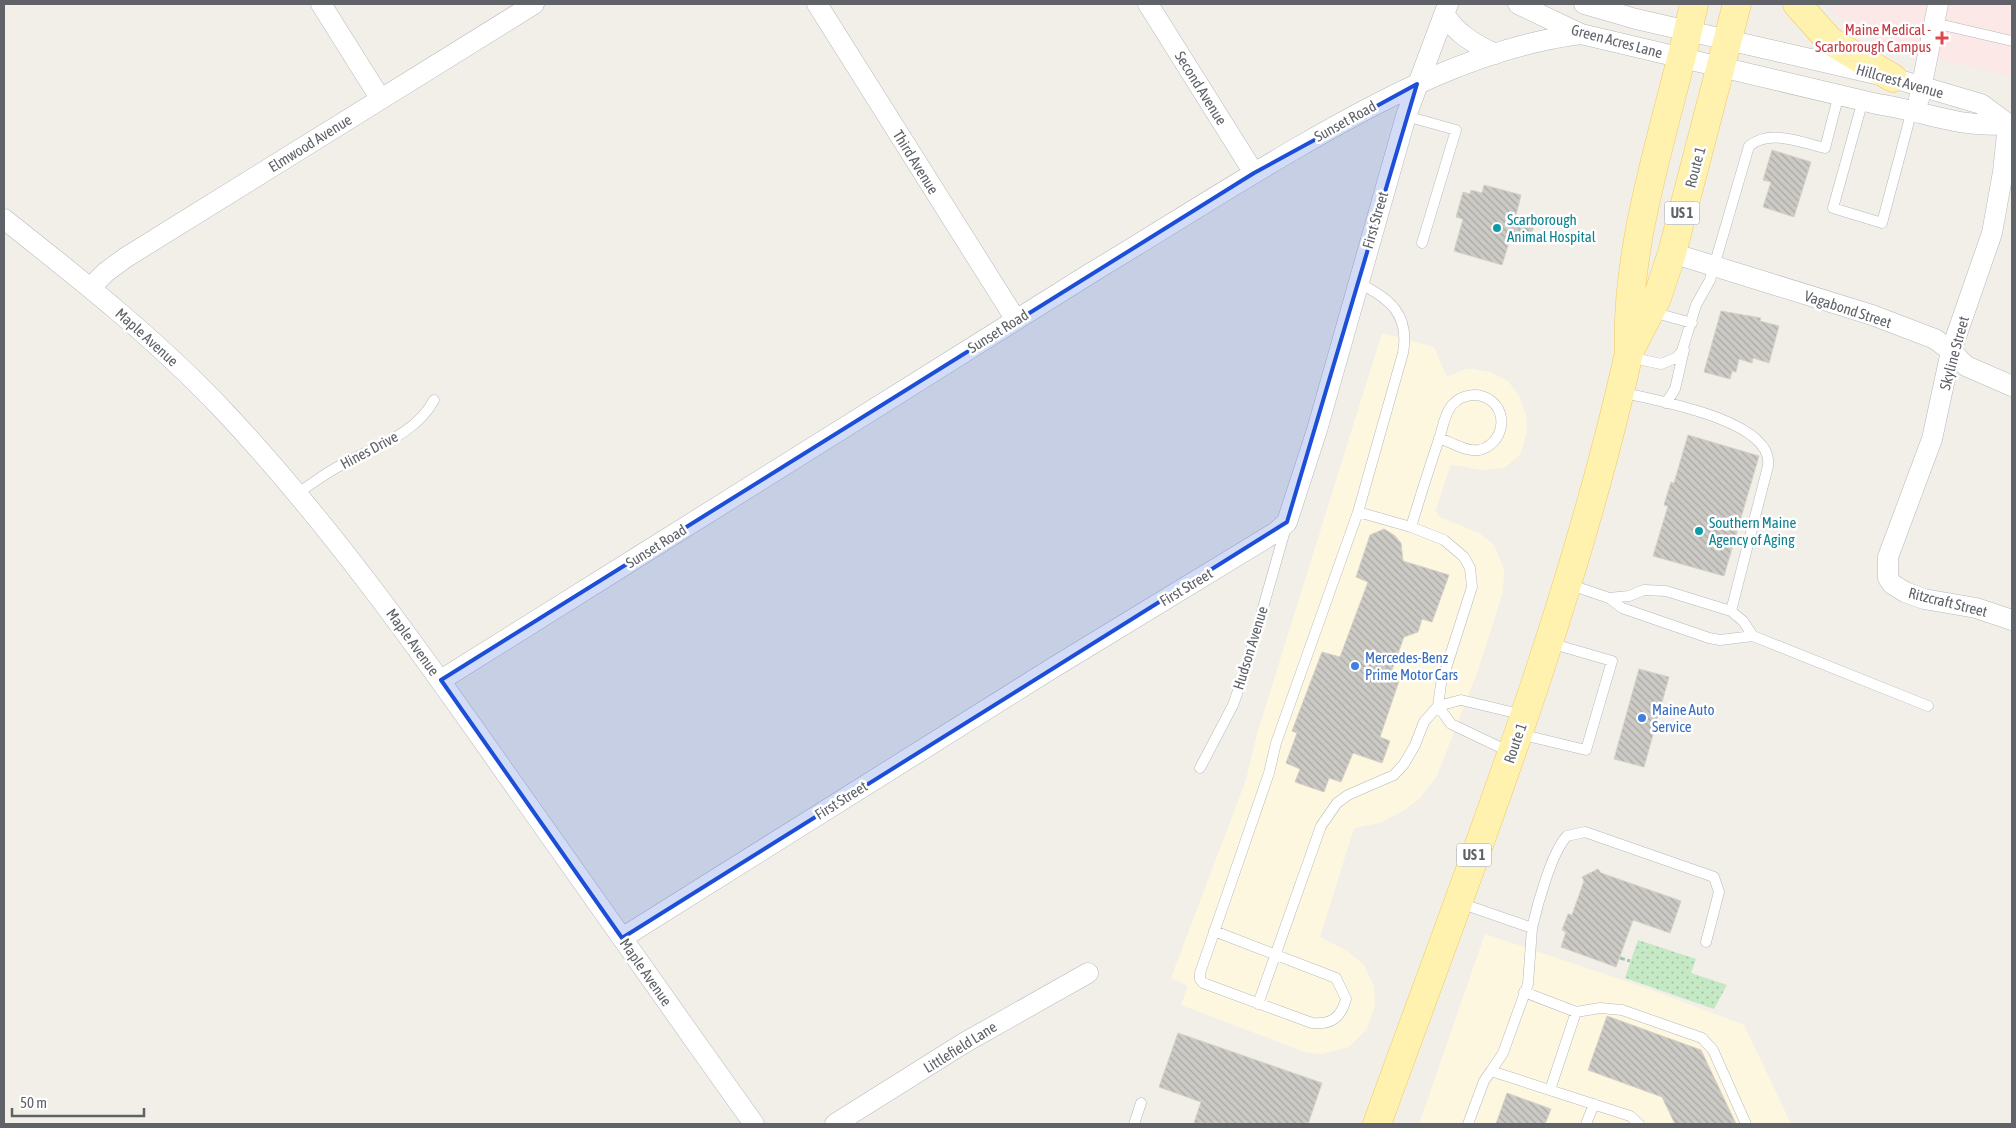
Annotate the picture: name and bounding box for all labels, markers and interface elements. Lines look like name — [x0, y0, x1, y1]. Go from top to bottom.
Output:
street label: Green Acres Lane — [1570, 21, 1665, 61]
place label: Maine Medical - Scarborough Campus — [1815, 21, 1931, 55]
marker: Maine Medical - Scarborough Campus — [1935, 31, 1949, 45]
street label: Second Avenue — [1172, 48, 1230, 128]
street label: Hillcrest Avenue — [1854, 60, 1946, 102]
street label: Sunset Road — [1311, 97, 1379, 145]
street label: Elmwood Avenue — [265, 111, 355, 175]
street label: Third Avenue — [890, 127, 942, 197]
street label: Route 1 — [1681, 145, 1709, 189]
street label: First Street — [1359, 190, 1391, 250]
road number: US 1 — [1664, 202, 1700, 224]
place label: Scarborough Animal Hospital — [1507, 211, 1596, 245]
marker: Scarborough Animal Hospital — [1491, 222, 1503, 234]
street label: Vagabond Street — [1802, 287, 1894, 331]
street label: Maple Avenue — [112, 304, 182, 370]
street label: Sunset Road — [965, 306, 1031, 356]
street label: Skyline Street — [1936, 314, 1972, 392]
street label: Hines Drive — [337, 428, 401, 472]
place label: Southern Maine Agency of Aging — [1709, 514, 1797, 548]
street label: Sunset Road — [623, 521, 689, 571]
marker: Southern Maine Agency of Aging — [1693, 525, 1705, 537]
street label: First Street — [1157, 565, 1215, 609]
street label: Ritzcraft Street — [1907, 584, 1989, 620]
street label: Hudson Avenue — [1229, 604, 1271, 692]
street label: Maple Avenue — [383, 605, 443, 679]
place label: Mercedes-Benz Prime Motor Cars — [1365, 649, 1458, 683]
marker: Mercedes-Benz Prime Motor Cars — [1349, 660, 1361, 672]
place label: Maine Auto Service — [1652, 701, 1714, 735]
marker: Maine Auto Service — [1636, 712, 1648, 724]
street label: Route 1 — [1500, 720, 1530, 766]
street label: First Street — [812, 777, 870, 823]
road number: US 1 — [1456, 844, 1492, 866]
street label: Maple Avenue — [617, 935, 676, 1009]
street label: Littlefield Lane — [920, 1018, 1000, 1076]
scale bar — [12, 1086, 145, 1118]
text: 50 m — [20, 1094, 47, 1111]

